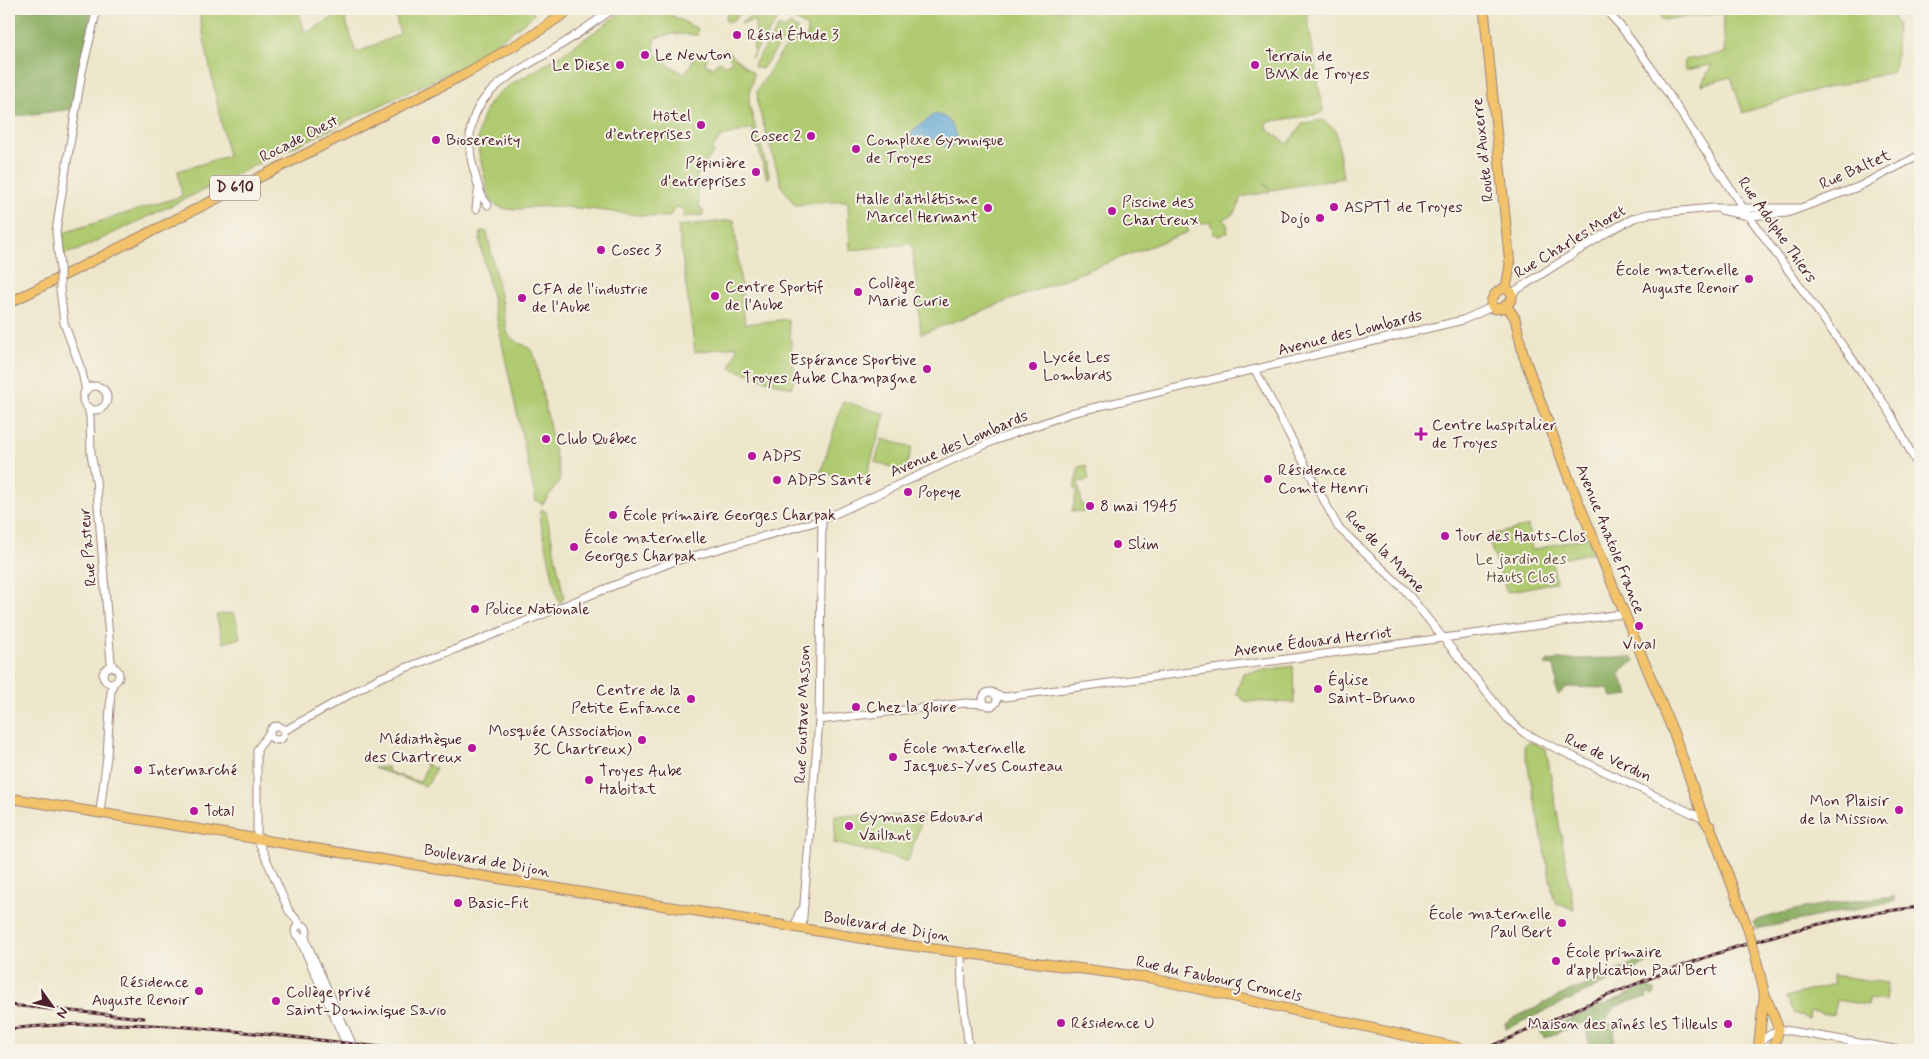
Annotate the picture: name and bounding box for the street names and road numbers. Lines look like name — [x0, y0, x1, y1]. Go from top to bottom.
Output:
street label: Route d'Auxerre — [1467, 97, 1499, 203]
street label: Rocade Ouest — [256, 110, 342, 168]
street label: Rue Baltet — [1816, 145, 1894, 195]
street label: Rue Adolphe Thiers — [1733, 173, 1821, 287]
road number: D 610 — [210, 176, 260, 200]
street label: Rue Charles Moret — [1510, 200, 1630, 284]
street label: Avenue des Lombards — [1276, 305, 1424, 361]
street label: Avenue des Lombards — [887, 405, 1031, 483]
street label: Avenue Anatole France — [1570, 461, 1650, 617]
street label: Rue de la Marne — [1340, 506, 1430, 598]
street label: Rue Pasteur — [74, 507, 102, 587]
street label: Avenue Édouard Herriot — [1232, 622, 1394, 662]
street label: Rue Gustave Masson — [790, 644, 816, 784]
street label: Rue de Verdun — [1561, 729, 1655, 787]
street label: Boulevard de Dijon — [422, 840, 552, 883]
street label: Boulevard de Dijon — [822, 907, 952, 947]
street label: Rue du Faubourg Croncels — [1134, 951, 1304, 1008]

